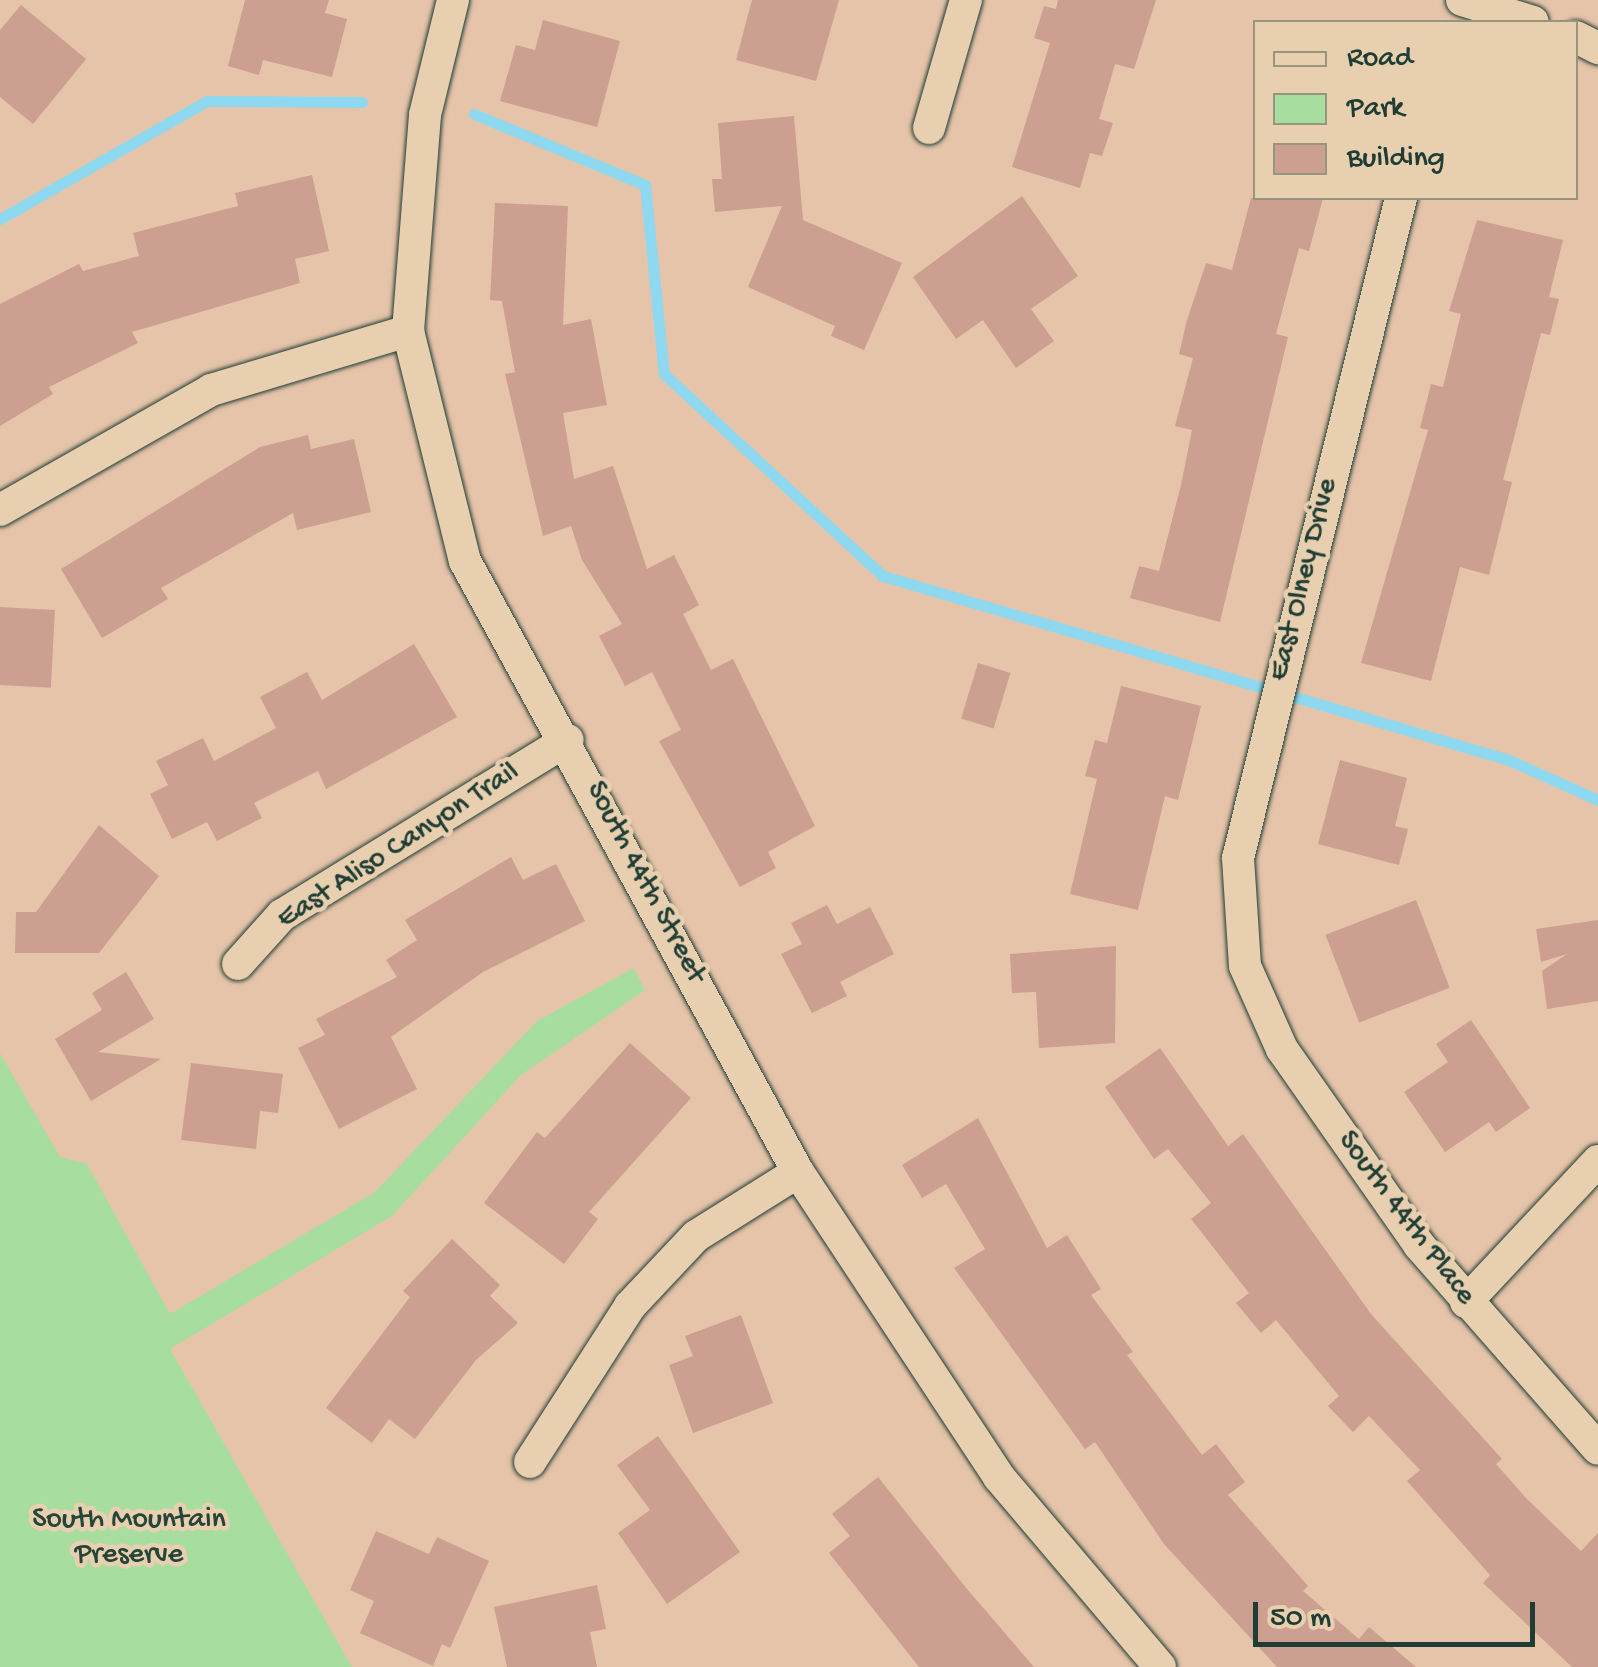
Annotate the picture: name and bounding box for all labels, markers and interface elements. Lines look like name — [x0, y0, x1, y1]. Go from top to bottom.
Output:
legend — [1253, 20, 1578, 200]
text: Road — [1347, 42, 1413, 77]
text: Park — [1347, 92, 1404, 127]
text: Building — [1347, 142, 1445, 177]
street label: East Olney Drive — [1262, 475, 1348, 685]
street label: East Aliso Canyon Trail — [271, 755, 527, 939]
street label: South 44th Street — [576, 776, 712, 990]
street label: South 44th Place — [1328, 1125, 1482, 1313]
park label: South Mountain Preserve — [32, 1503, 226, 1574]
scale bar — [1258, 1582, 1540, 1644]
text: 50 m — [1270, 1602, 1331, 1637]

